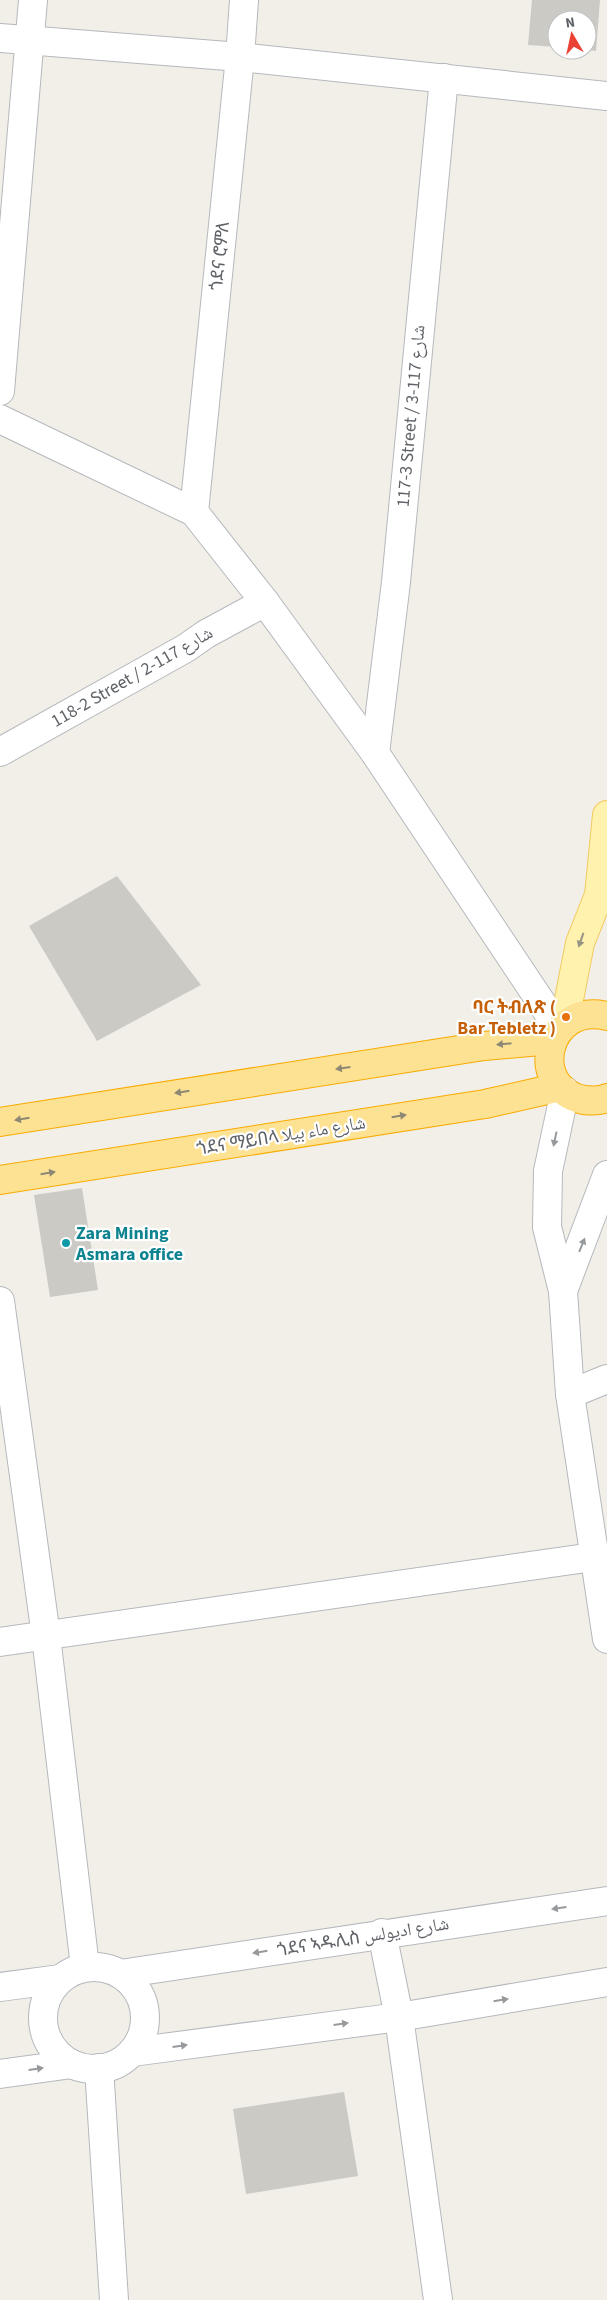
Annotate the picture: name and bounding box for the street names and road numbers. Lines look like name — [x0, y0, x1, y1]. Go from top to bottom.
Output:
street label: ጎደና ሮምለ — [204, 220, 236, 292]
street label: 117-3 Street / شارع 117-3 — [391, 324, 431, 508]
street label: 118-2 Street / شارع 117-2 — [47, 620, 217, 734]
street label: ጎደና ማይበላ شارع ماء بيلا — [195, 1110, 367, 1162]
street label: ጎደና ኣዱሊስ شارع اديولس — [275, 1911, 451, 1963]

